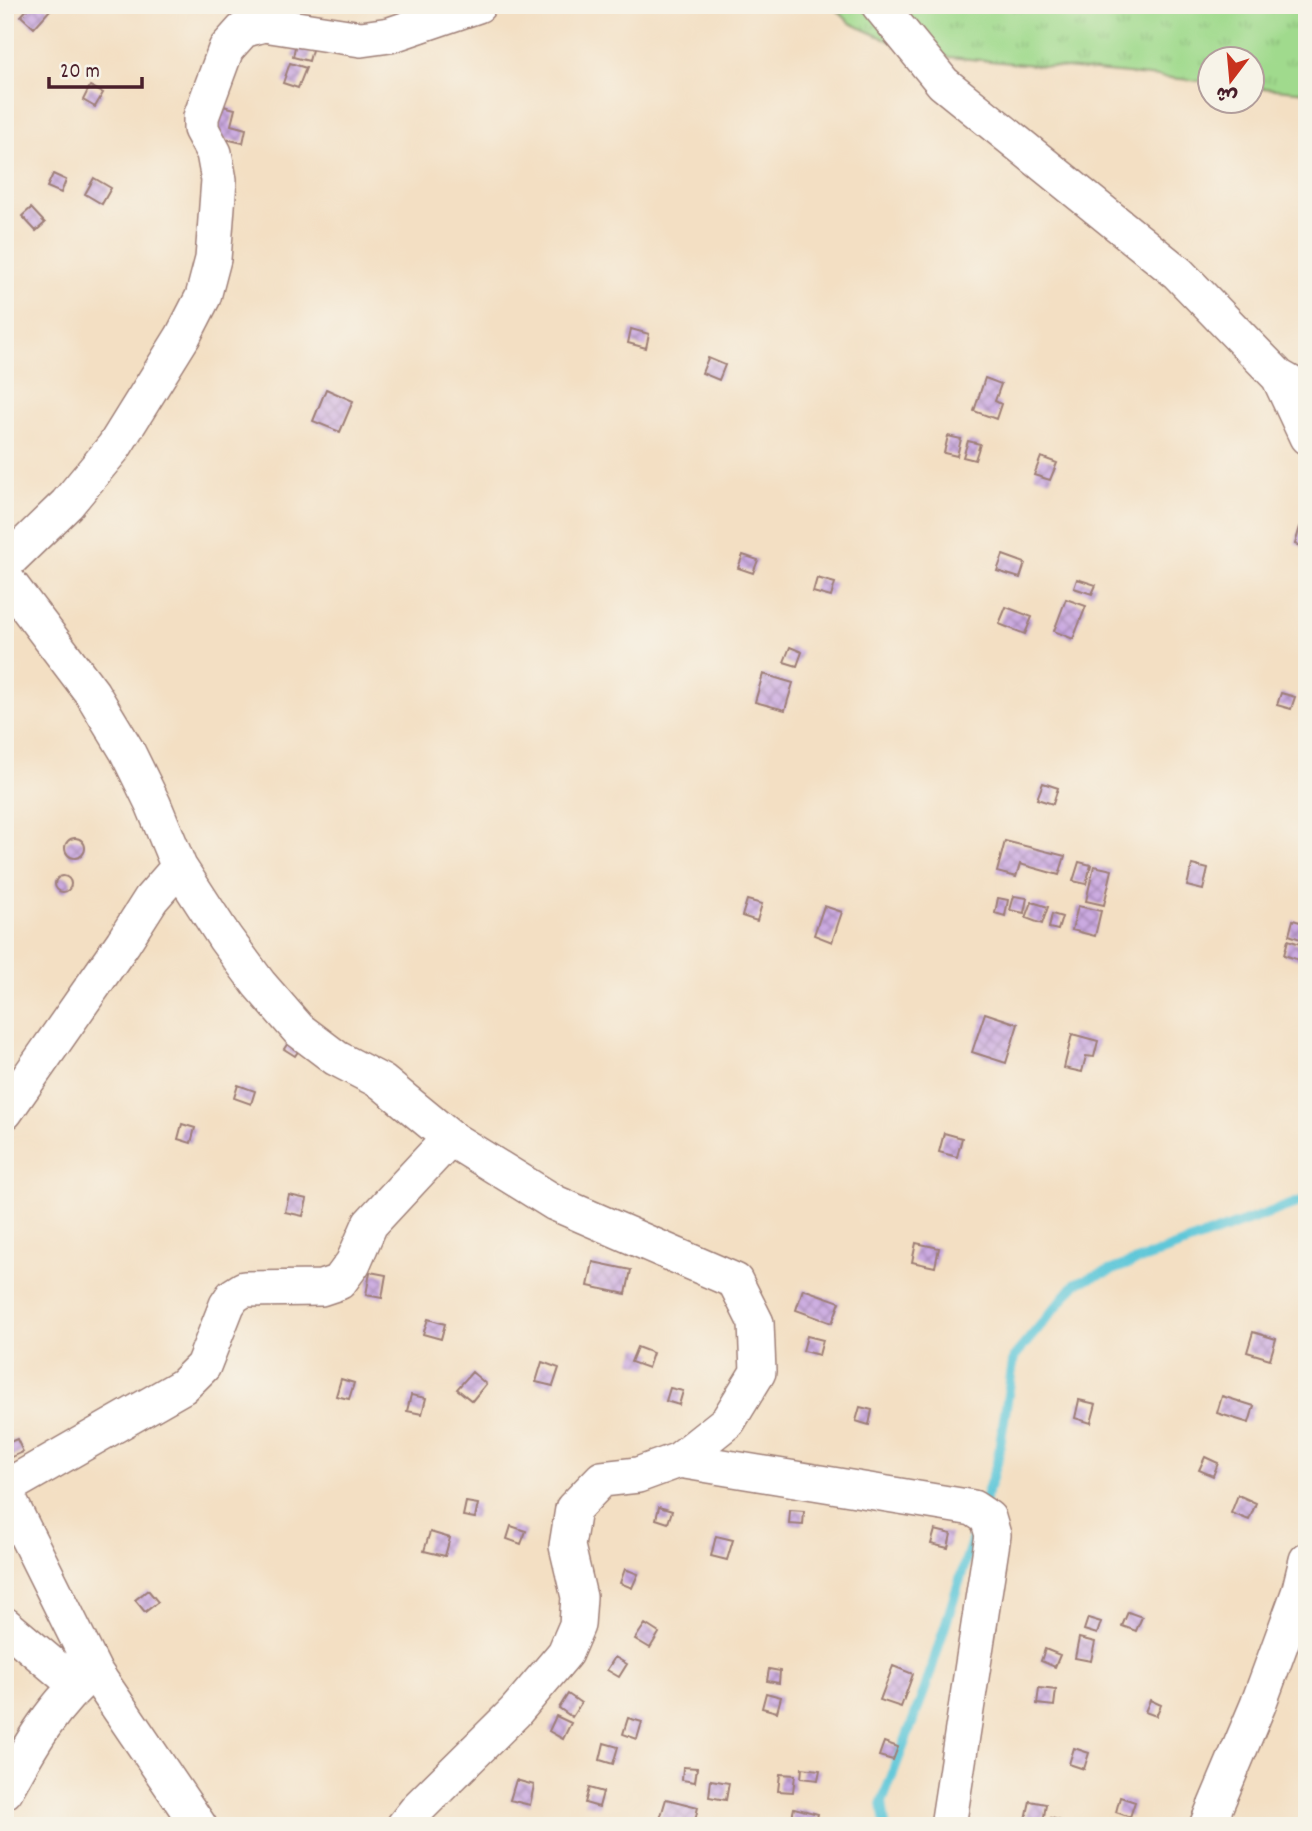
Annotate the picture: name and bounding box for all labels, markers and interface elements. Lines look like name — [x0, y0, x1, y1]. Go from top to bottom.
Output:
scale bar — [49, 46, 142, 90]
north arrow — [1196, 46, 1266, 116]
text: 20 m — [60, 58, 100, 88]
text: ش — [1213, 77, 1241, 109]

